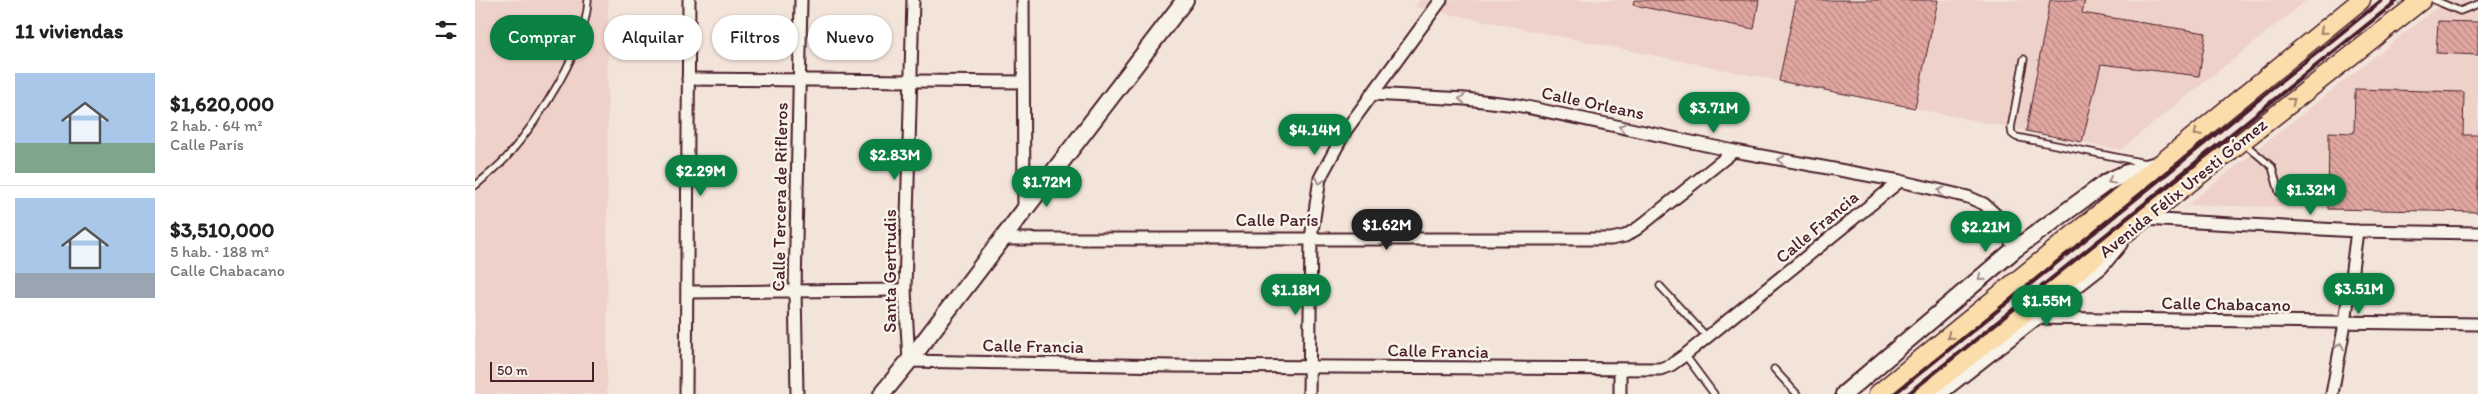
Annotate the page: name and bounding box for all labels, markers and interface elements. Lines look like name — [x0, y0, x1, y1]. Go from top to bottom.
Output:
chip: Comprar — [490, 15, 594, 60]
chip: Alquilar — [604, 15, 702, 60]
chip: Filtros — [712, 15, 798, 60]
chip: Nuevo — [808, 15, 892, 60]
icon: filters — [432, 16, 460, 44]
text: 11 viviendas — [15, 18, 123, 43]
one-way arrow — [2320, 25, 2329, 34]
street label: Calle Orleans — [1539, 81, 1647, 125]
text: $1,620,000 — [170, 91, 274, 116]
pin: $3.71M — [1673, 92, 1755, 134]
icon: home — [55, 93, 115, 153]
one-way arrow — [1458, 93, 1466, 104]
one-way arrow — [2287, 97, 2296, 106]
text: $3.71M — [1690, 98, 1738, 117]
street label: Calle Tercera de Rifleros — [767, 102, 793, 292]
street label: Avenida Félix Uresti Gómez — [2095, 113, 2272, 263]
pin: $4.14M — [1274, 114, 1356, 156]
text: 2 hab. · 64 m² — [170, 116, 262, 135]
text: $4.14M — [1289, 120, 1341, 139]
one-way arrow — [1617, 122, 1626, 133]
one-way arrow — [2194, 127, 2203, 135]
text: Calle París — [170, 135, 244, 154]
pin: $2.83M — [854, 138, 936, 181]
text: $2.83M — [870, 145, 920, 164]
pin: $2.29M — [660, 154, 742, 197]
one-way arrow — [1777, 155, 1785, 165]
text: $2.29M — [676, 161, 726, 180]
pin: $1.72M — [1006, 166, 1088, 208]
text: $1.72M — [1023, 172, 1071, 191]
one-way arrow — [2108, 174, 2117, 184]
pin: $1.32M — [2270, 174, 2352, 216]
one-way arrow — [1315, 176, 1325, 184]
text: $1.32M — [2286, 180, 2336, 199]
street label: Calle Francia — [1771, 186, 1863, 268]
one-way arrow — [1936, 186, 1945, 197]
pin: $1.62M — [1346, 208, 1428, 251]
street label: Santa Gertrudis — [879, 209, 901, 333]
street label: Calle París — [1235, 209, 1319, 231]
pin: $2.21M — [1945, 210, 2027, 253]
text: $1.62M — [1363, 215, 1411, 234]
text: $3,510,000 — [170, 217, 275, 242]
text: $2.21M — [1962, 217, 2010, 236]
icon: home — [55, 218, 115, 278]
text: 5 hab. · 188 m² — [170, 242, 269, 261]
text: Calle Chabacano — [170, 261, 285, 280]
one-way arrow — [1978, 272, 1987, 281]
pin: $3.51M — [2318, 272, 2400, 315]
pin: $1.18M — [1255, 274, 1337, 316]
text: $3.51M — [2334, 279, 2384, 298]
text: $1.18M — [1272, 280, 1320, 299]
pin: $1.55M — [2006, 284, 2088, 327]
text: $1.55M — [2023, 291, 2071, 310]
street label: Calle Chabacano — [2161, 292, 2291, 316]
one-way arrow — [1946, 331, 1955, 340]
street label: Calle Francia — [982, 334, 1084, 358]
street label: Calle Francia — [1387, 339, 1489, 363]
one-way arrow — [2335, 342, 2345, 350]
scale bar — [490, 359, 594, 382]
text: 50 m — [497, 362, 528, 379]

